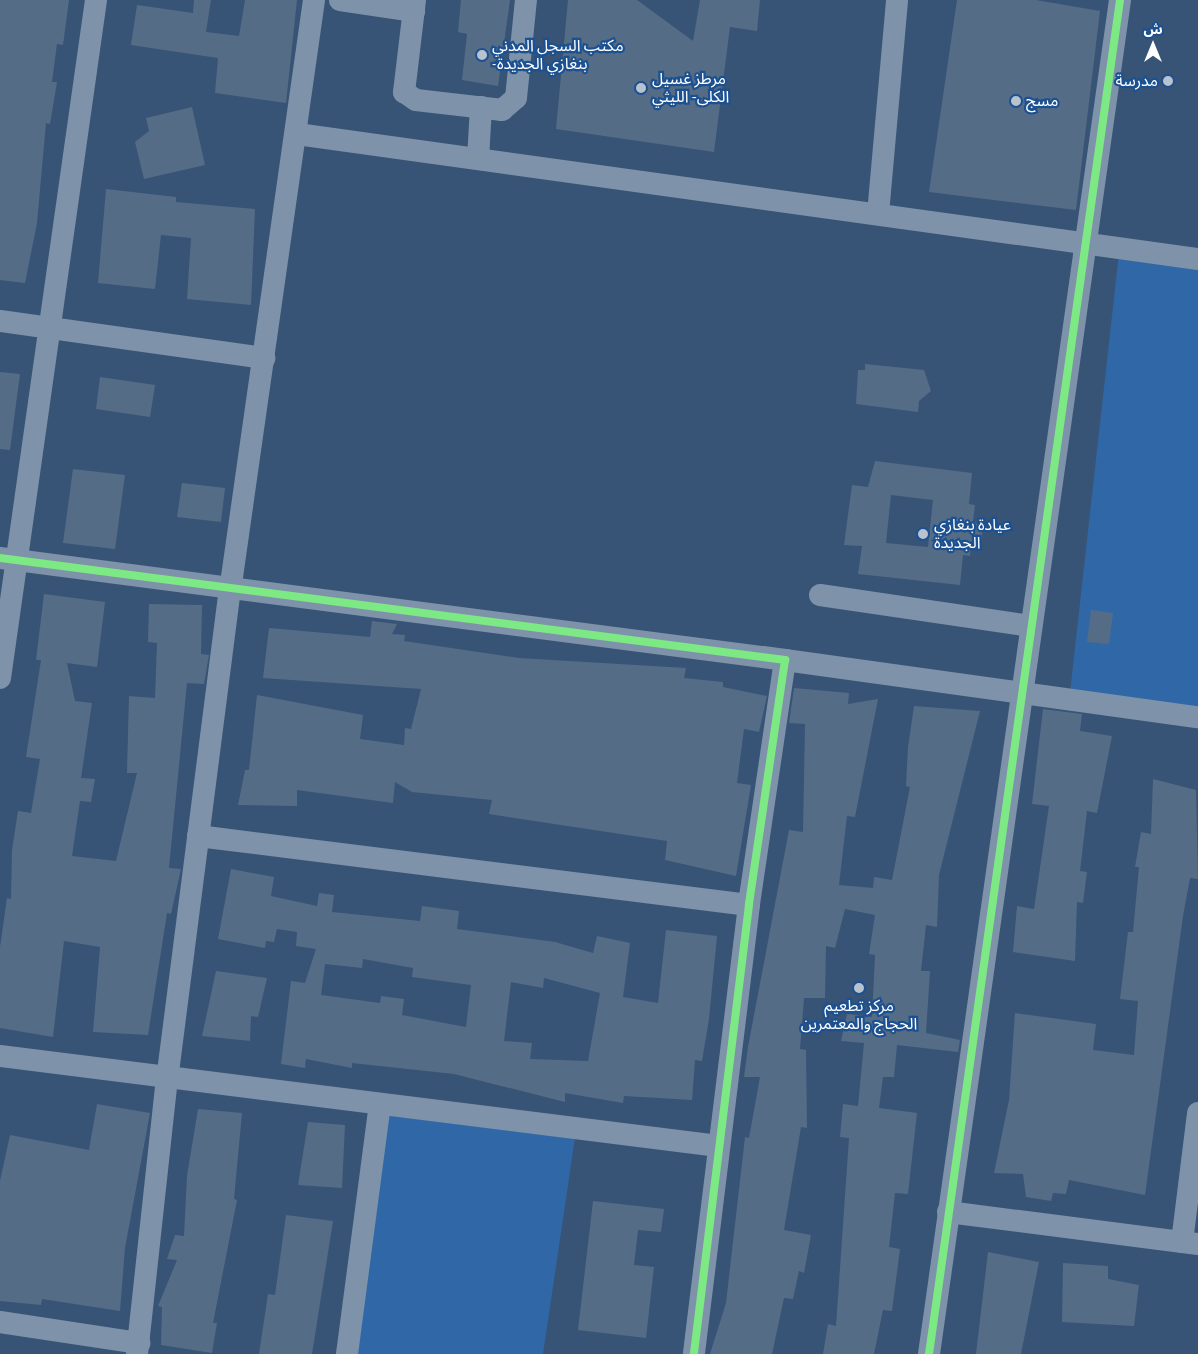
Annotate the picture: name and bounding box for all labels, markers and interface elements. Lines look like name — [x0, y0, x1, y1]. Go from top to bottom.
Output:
north arrow — [1128, 20, 1178, 70]
text: ش — [1143, 20, 1163, 40]
place label: مكتب السجل المدني -بنغازي الجديدة — [492, 36, 624, 74]
marker: مكتب السجل المدني -بنغازي الجديدة — [476, 49, 488, 61]
place label: مرطز غسيل الكلى- الليثي — [652, 69, 729, 107]
place label: مدرسة — [1115, 71, 1158, 91]
marker: مدرسة — [1162, 75, 1174, 87]
marker: مرطز غسيل الكلى- الليثي — [634, 81, 648, 95]
place label: مسج — [1026, 91, 1058, 111]
marker: مسج — [1010, 95, 1022, 107]
place label: عيادة بنغازي الجديدة — [934, 515, 1011, 553]
marker: عيادة بنغازي الجديدة — [916, 527, 930, 541]
marker: مركز تطعيم الحجاج والمعتمرين — [853, 982, 865, 994]
place label: مركز تطعيم الحجاج والمعتمرين — [801, 996, 917, 1034]

